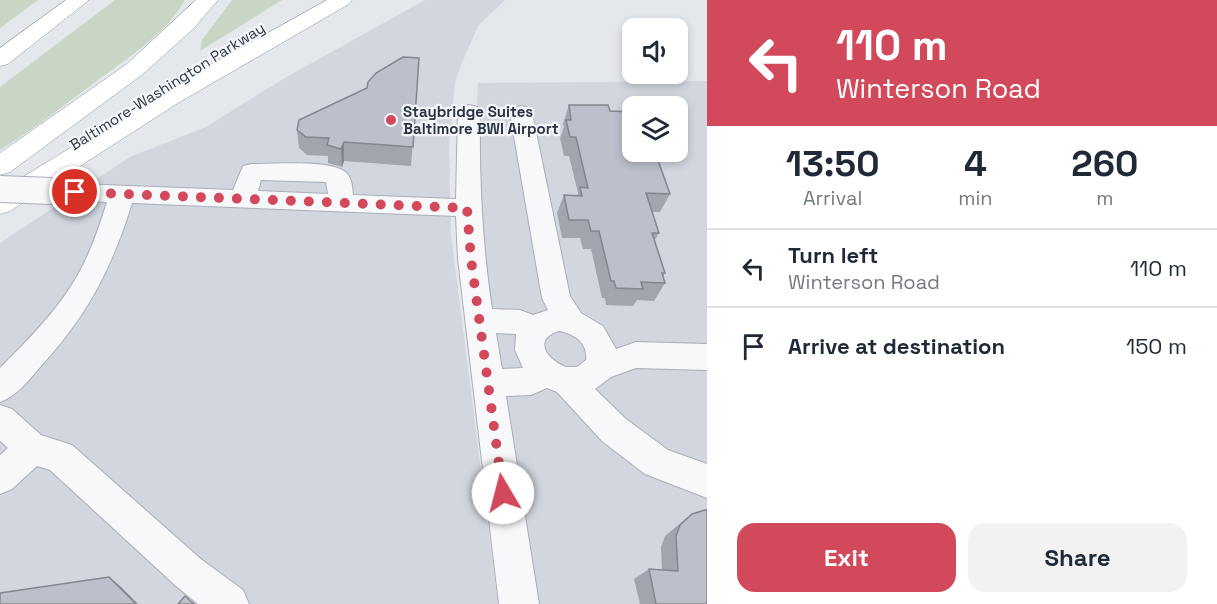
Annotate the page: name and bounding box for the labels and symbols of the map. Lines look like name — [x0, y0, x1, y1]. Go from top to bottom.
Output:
street label: Baltimore-Washington Parkway — [66, 18, 268, 154]
place label: Staybridge Suites Baltimore BWI Airport — [403, 102, 559, 138]
marker: Staybridge Suites Baltimore BWI Airport — [384, 113, 398, 127]
pin — [49, 166, 100, 217]
position arrow — [471, 461, 535, 525]

